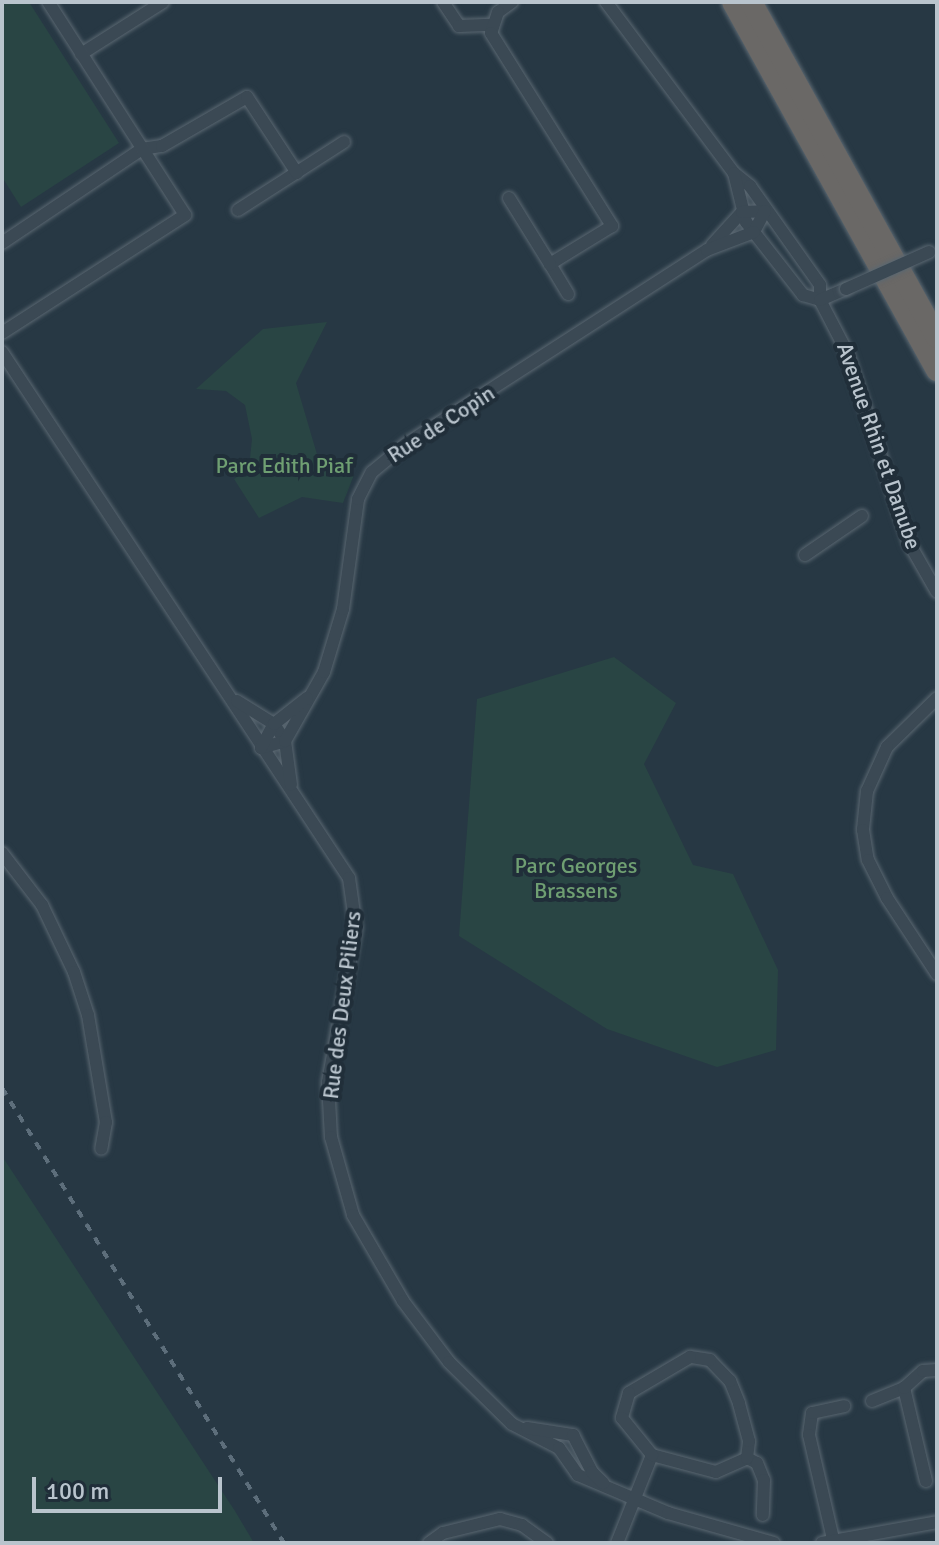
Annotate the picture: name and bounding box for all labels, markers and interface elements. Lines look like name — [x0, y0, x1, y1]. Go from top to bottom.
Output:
street label: Avenue Rhin et Danube — [831, 339, 927, 553]
street label: Rue de Copin — [383, 380, 499, 468]
park label: Parc Edith Piaf — [215, 453, 353, 479]
park label: Parc Georges Brassens — [515, 852, 637, 904]
street label: Rue des Deux Piliers — [317, 909, 367, 1101]
scale bar — [36, 1461, 226, 1511]
text: 100 m — [46, 1476, 109, 1506]

